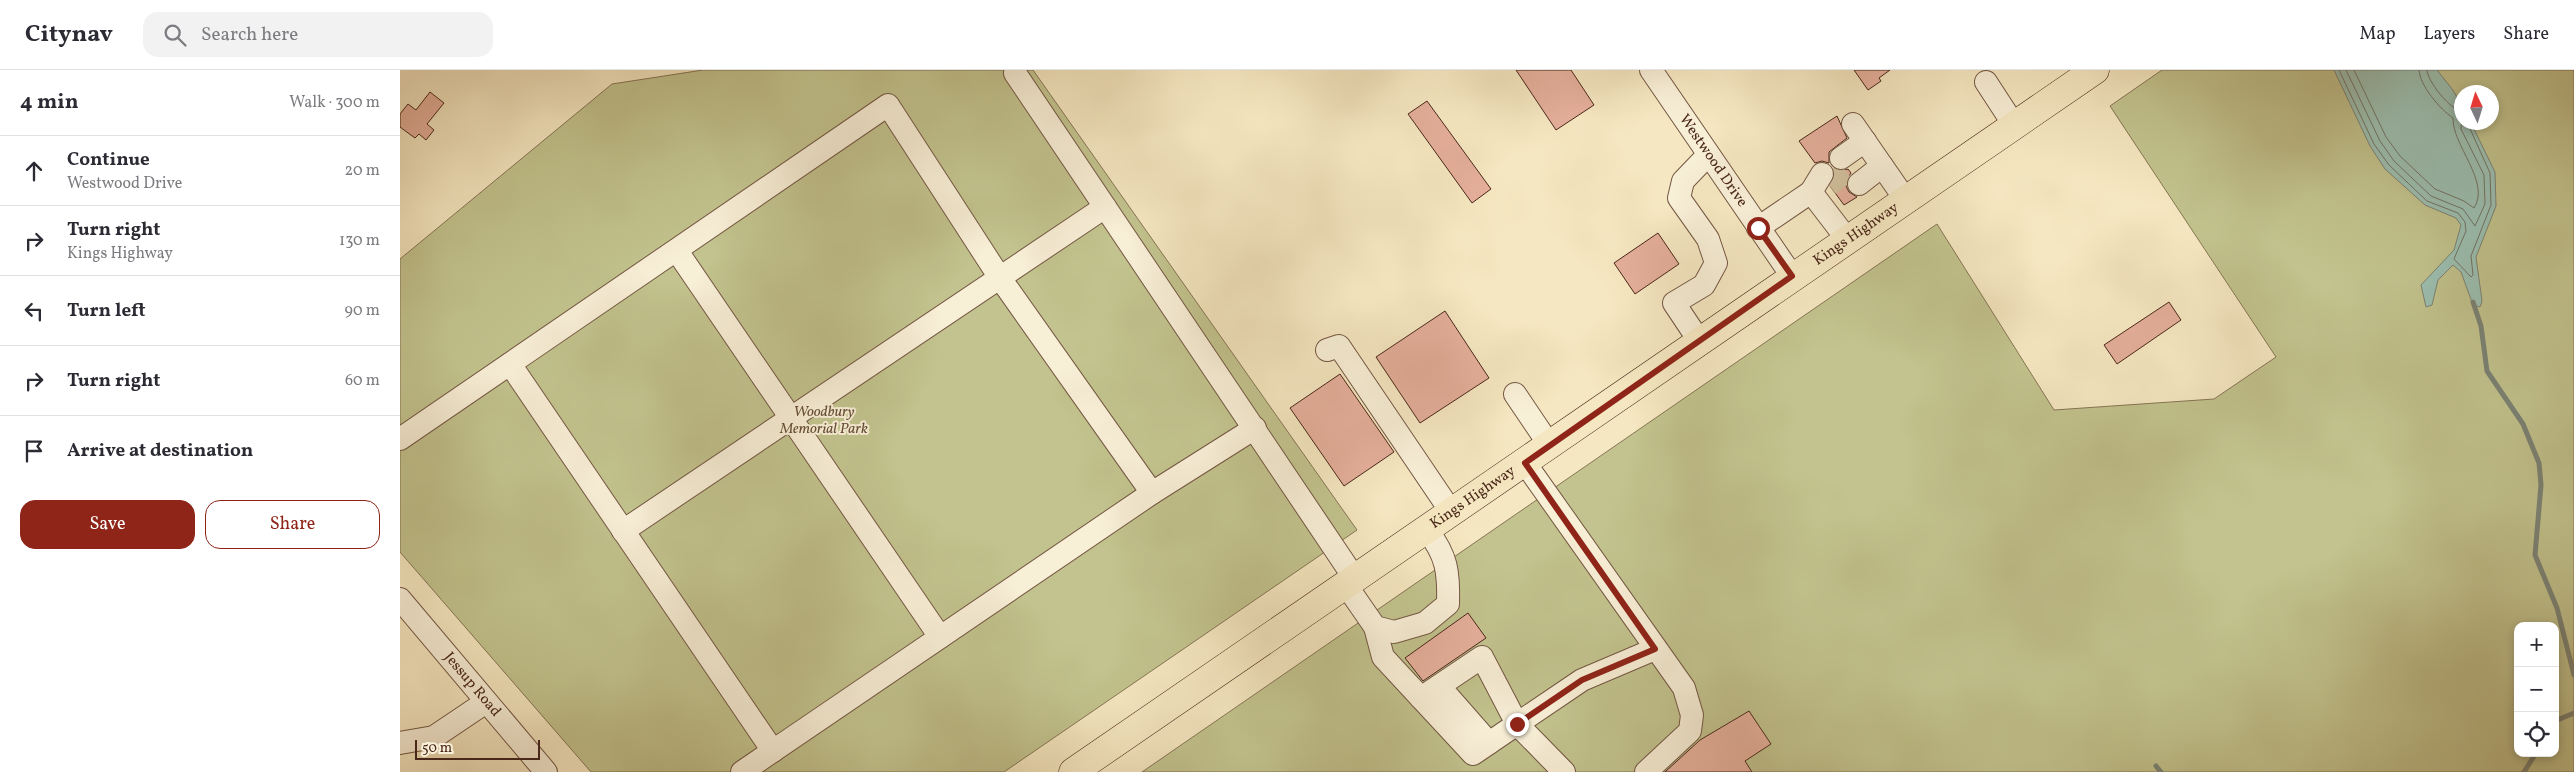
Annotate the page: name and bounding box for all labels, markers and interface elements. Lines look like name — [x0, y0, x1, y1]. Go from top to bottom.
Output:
search box — [143, 12, 493, 57]
text: Citynav — [25, 18, 113, 52]
icon: search — [161, 21, 189, 49]
text: Search here — [201, 22, 298, 48]
text: Map — [2359, 22, 2395, 47]
text: Layers — [2423, 22, 2475, 47]
text: Share — [2503, 22, 2549, 47]
north arrow — [2454, 85, 2499, 130]
text: 4 min — [20, 88, 79, 117]
text: Walk · 300 m — [289, 92, 380, 114]
street label: Westwood Drive — [1674, 110, 1752, 211]
text: Continue — [67, 147, 150, 173]
icon: ahead — [20, 157, 48, 185]
text: 20 m — [345, 160, 380, 182]
text: Westwood Drive — [67, 173, 182, 195]
street label: Kings Highway — [1809, 197, 1903, 271]
text: Turn right — [67, 217, 160, 243]
route start — [1747, 217, 1770, 240]
icon: right — [20, 227, 48, 255]
text: 130 m — [339, 230, 380, 252]
text: Kings Highway — [67, 243, 173, 265]
icon: left — [20, 297, 48, 325]
text: Turn left — [67, 298, 146, 324]
text: 90 m — [344, 300, 380, 322]
icon: right — [20, 367, 48, 395]
text: Turn right — [67, 368, 160, 394]
text: 60 m — [345, 370, 380, 392]
park label: Woodbury Memorial Park — [779, 402, 868, 440]
icon: arrive — [20, 437, 48, 465]
text: Arrive at destination — [67, 438, 253, 464]
street label: Kings Highway — [1426, 461, 1520, 534]
button: Save — [20, 500, 195, 549]
button: Share — [205, 500, 380, 549]
map controls — [2514, 622, 2559, 757]
button: + — [2514, 622, 2559, 667]
street label: Jessup Road — [439, 648, 506, 722]
button: − — [2514, 667, 2559, 712]
button: locate — [2514, 712, 2559, 757]
route end — [1506, 713, 1529, 736]
scale bar — [415, 737, 540, 760]
text: 50 m — [422, 739, 452, 758]

